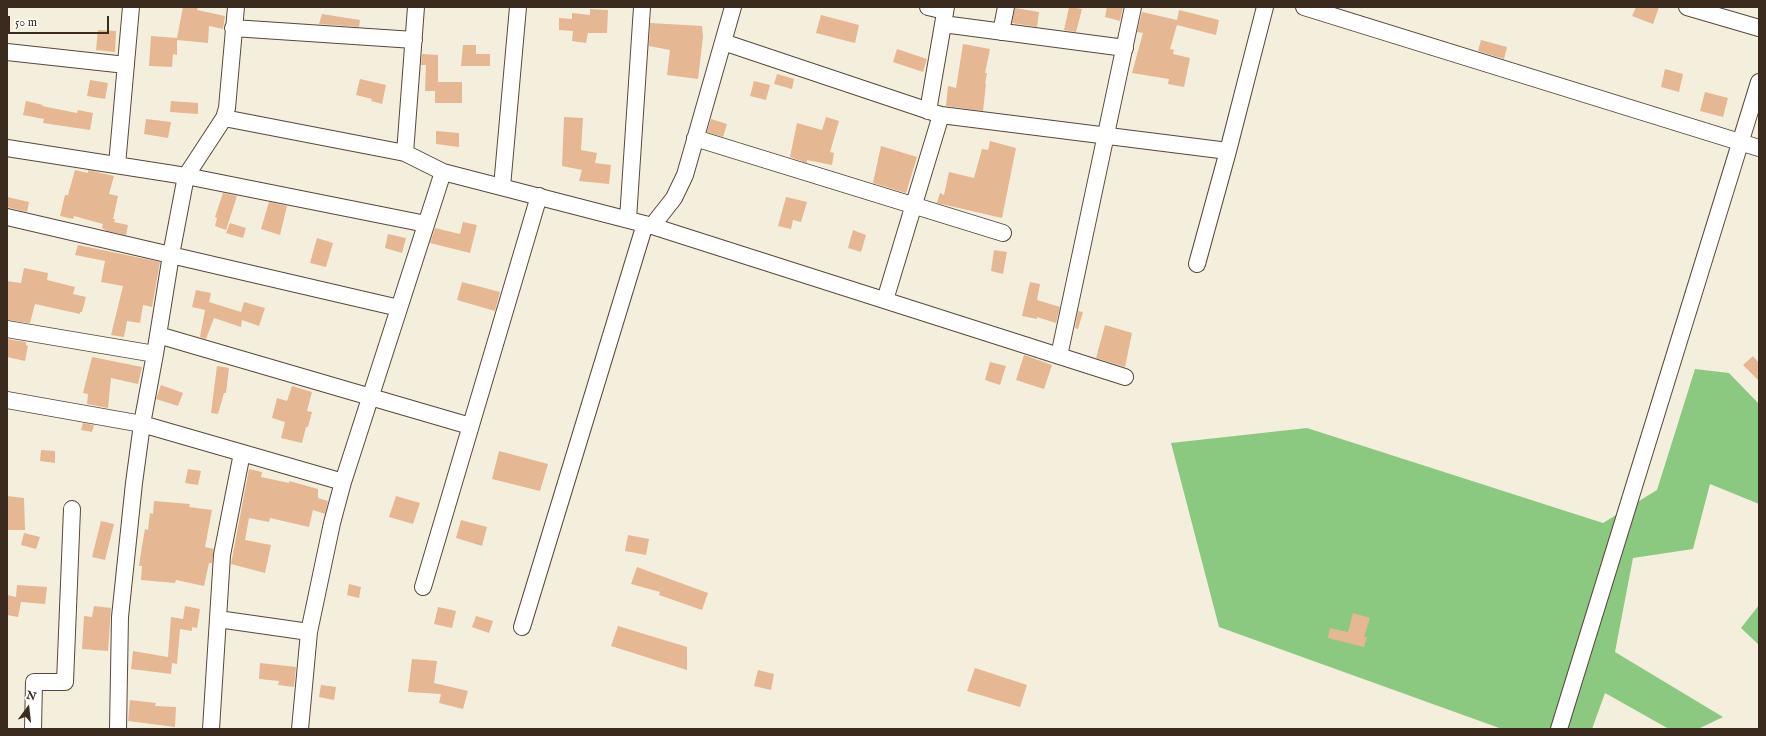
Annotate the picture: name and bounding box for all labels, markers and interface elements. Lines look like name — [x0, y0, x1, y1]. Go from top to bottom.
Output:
scale bar — [10, 8, 111, 34]
text: 50 m — [15, 15, 37, 30]
north arrow — [8, 688, 48, 728]
text: N — [25, 688, 38, 704]

